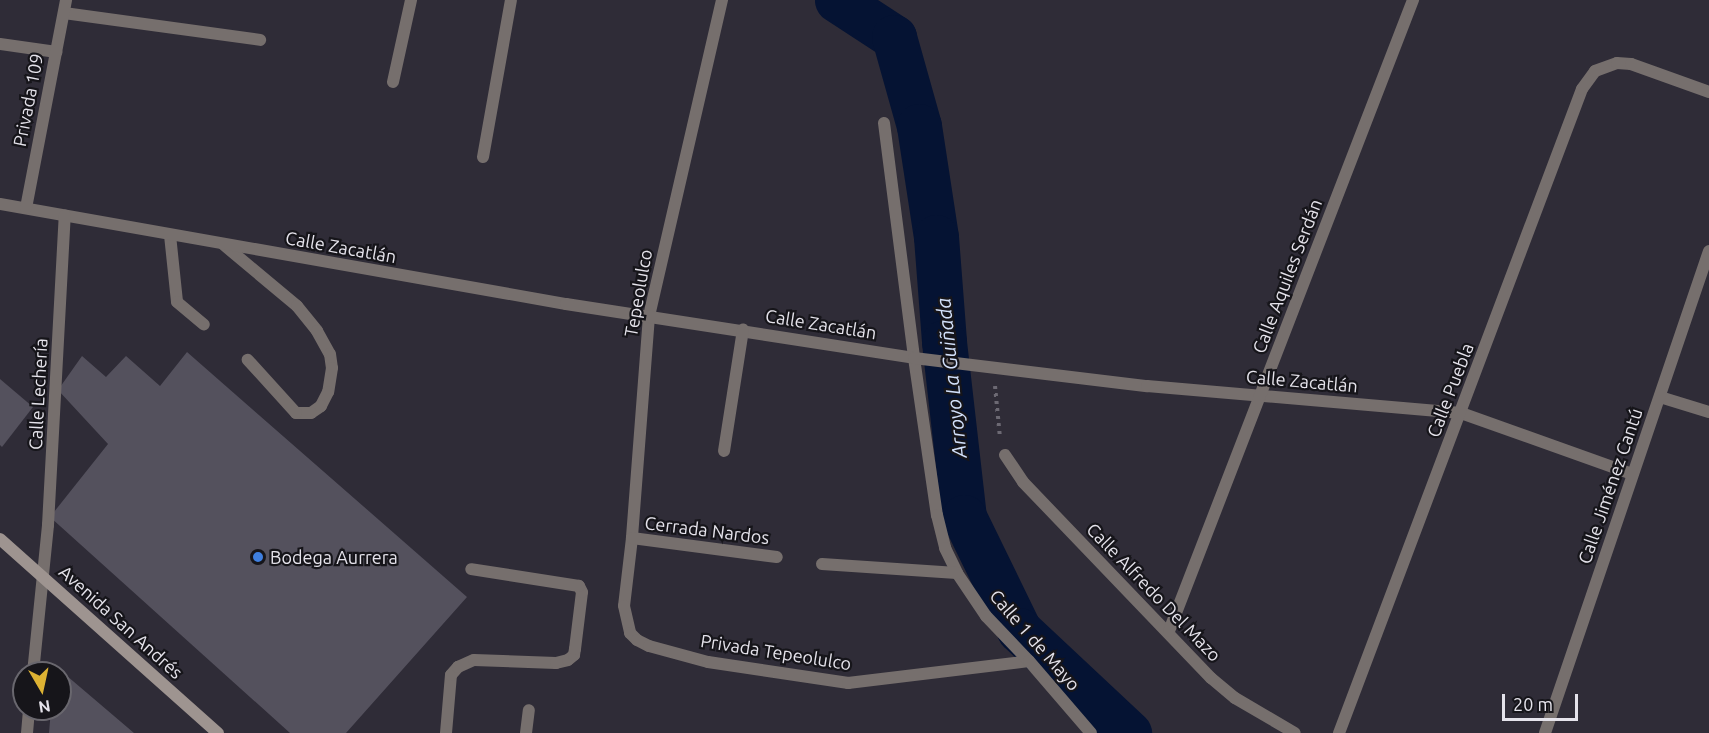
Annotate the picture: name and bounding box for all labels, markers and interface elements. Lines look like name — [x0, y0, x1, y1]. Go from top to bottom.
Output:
street label: Privada 109 — [8, 52, 48, 148]
street label: Calle Aquiles Serdán — [1248, 196, 1326, 356]
street label: Calle Zacatlán — [284, 227, 398, 267]
street label: Tepeolulco — [620, 247, 656, 339]
water label: Arroyo La Guiñada — [931, 297, 971, 459]
street label: Calle Zacatlán — [764, 305, 878, 343]
street label: Calle Lechería — [24, 338, 52, 450]
street label: Calle Puebla — [1422, 340, 1478, 440]
street label: Calle Zacatlán — [1245, 365, 1359, 397]
street label: Calle Jiménez Cantú — [1573, 405, 1647, 567]
street label: Cerrada Nardos — [643, 512, 771, 548]
street label: Calle Alfredo Del Mazo — [1082, 518, 1226, 666]
place label: Bodega Aurrera — [270, 546, 398, 568]
marker: Bodega Aurrera — [251, 550, 265, 564]
street label: Avenida San Andrés — [55, 561, 187, 683]
street label: Calle 1 de Mayo — [985, 585, 1085, 695]
street label: Privada Tepeolulco — [699, 629, 853, 675]
north arrow — [12, 661, 72, 721]
scale bar — [1505, 682, 1582, 720]
text: 20 m — [1513, 694, 1553, 714]
text: N — [37, 697, 52, 717]

